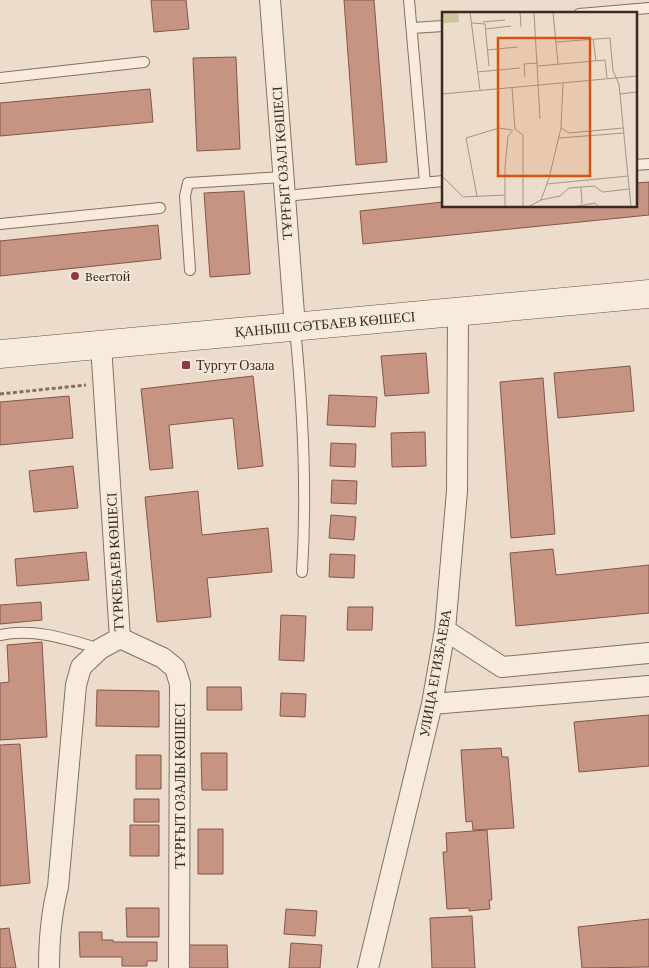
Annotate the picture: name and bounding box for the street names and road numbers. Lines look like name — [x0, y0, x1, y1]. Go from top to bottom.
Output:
street label: ТҰРҒЫТ ОЗАЛ КӨШЕСІ — [269, 86, 295, 240]
street label: ҚАНЫШ СӘТБАЕВ КӨШЕСІ — [234, 308, 416, 340]
street label: ТҮРКЕБАЕВ КӨШЕСІ — [103, 492, 127, 632]
street label: УЛИЦА ЕГИЗБАЕВА — [416, 607, 454, 738]
street label: ТҰРҒЫТ ОЗАЛЫ КӨШЕСІ — [172, 703, 188, 869]

